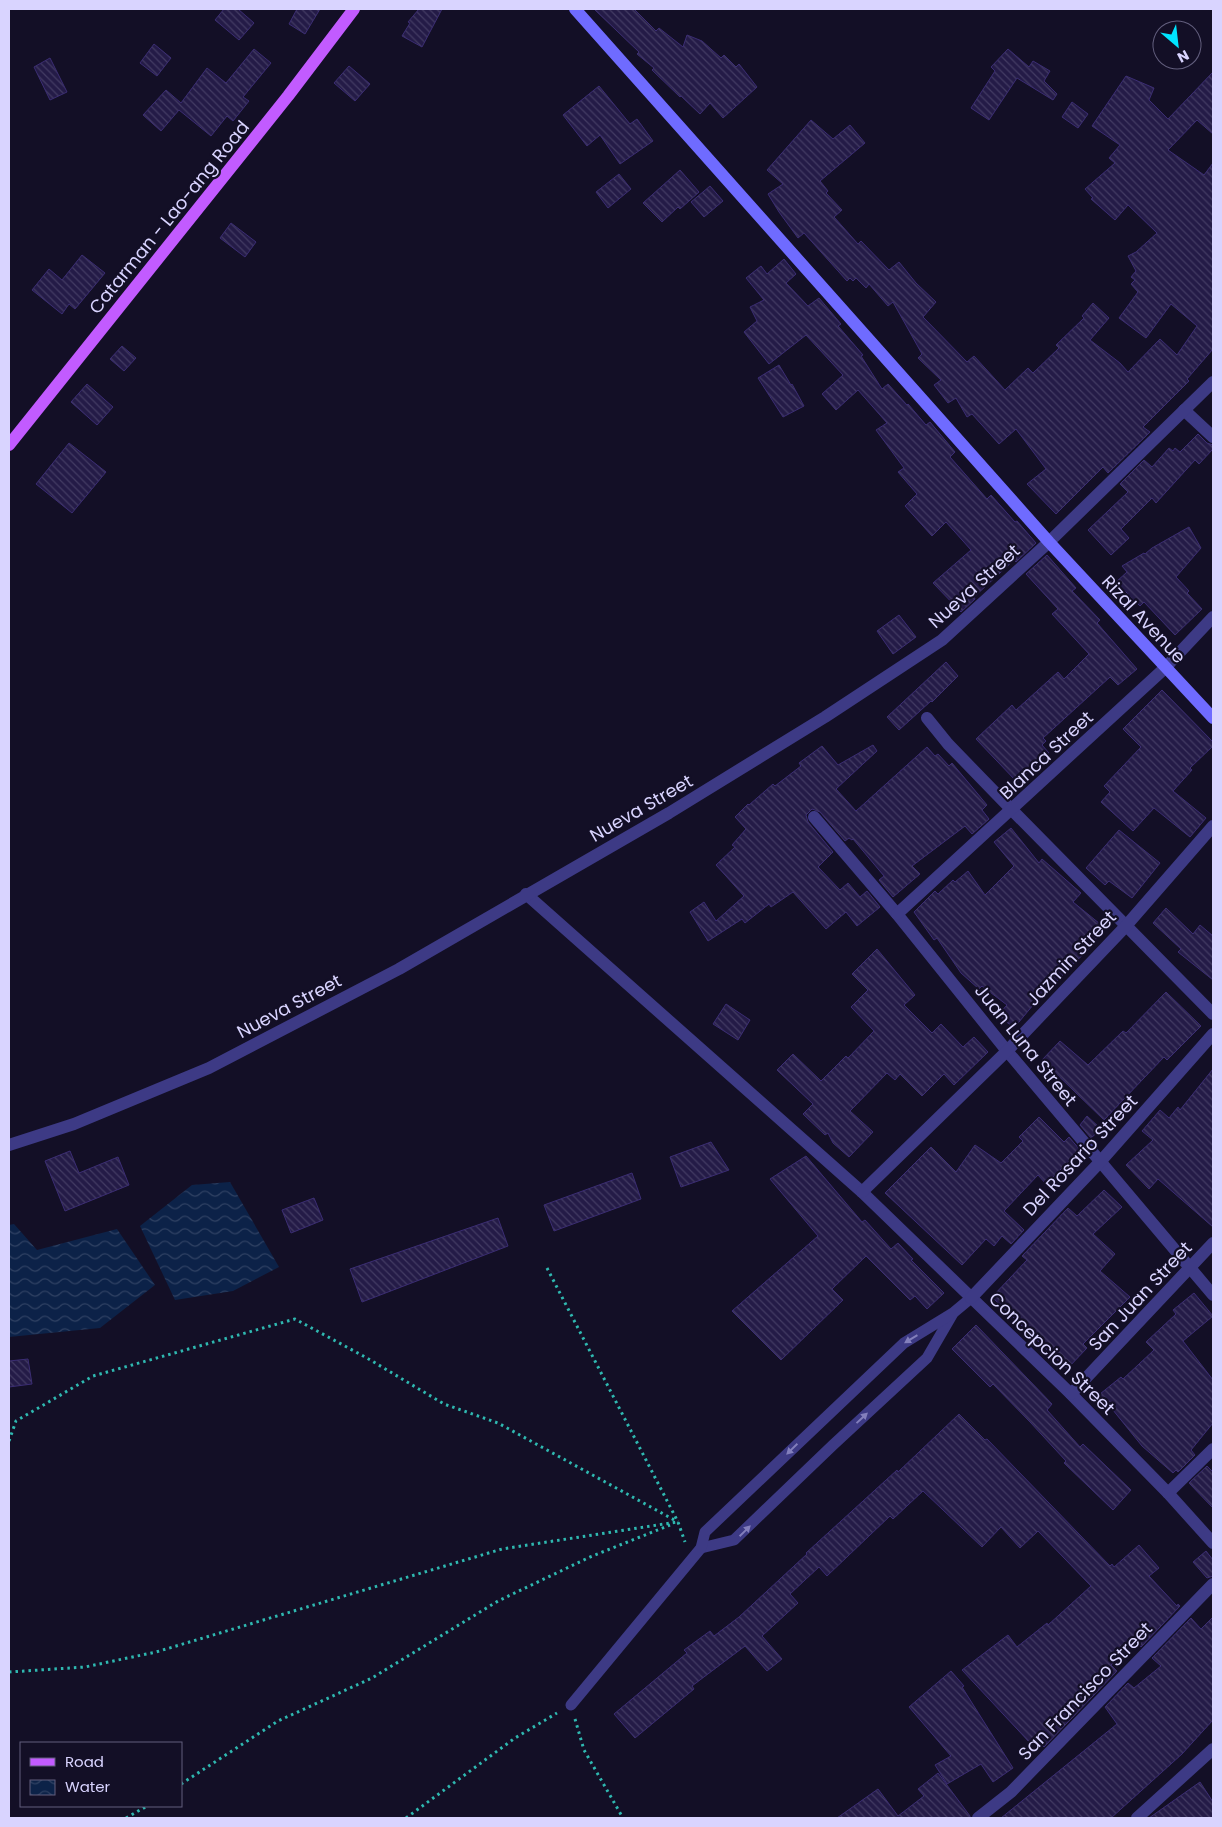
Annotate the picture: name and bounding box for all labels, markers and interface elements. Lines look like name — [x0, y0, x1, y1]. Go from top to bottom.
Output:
north arrow — [1152, 20, 1202, 70]
text: N — [1174, 45, 1192, 68]
street label: Catarman - Lao-ang Road — [83, 115, 255, 319]
street label: Nueva Street — [923, 538, 1025, 634]
street label: Rizal Avenue — [1096, 569, 1192, 669]
street label: Blanca Street — [994, 705, 1098, 805]
street label: Nueva Street — [585, 768, 697, 848]
street label: Jazmin Street — [1020, 905, 1122, 1011]
street label: Nueva Street — [232, 968, 346, 1044]
street label: Juan Luna Street — [969, 979, 1083, 1111]
street label: Del Rosario Street — [1017, 1089, 1143, 1221]
street label: San Juan Street — [1083, 1236, 1197, 1356]
street label: Concepcion Street — [983, 1286, 1121, 1420]
one-way arrow — [905, 1334, 918, 1343]
one-way arrow — [855, 1412, 867, 1424]
one-way arrow — [787, 1443, 799, 1455]
one-way arrow — [738, 1525, 750, 1537]
street label: San Francisco Street — [1012, 1616, 1158, 1766]
legend — [20, 1742, 182, 1807]
text: Road — [65, 1751, 104, 1772]
text: Water — [65, 1776, 111, 1797]

